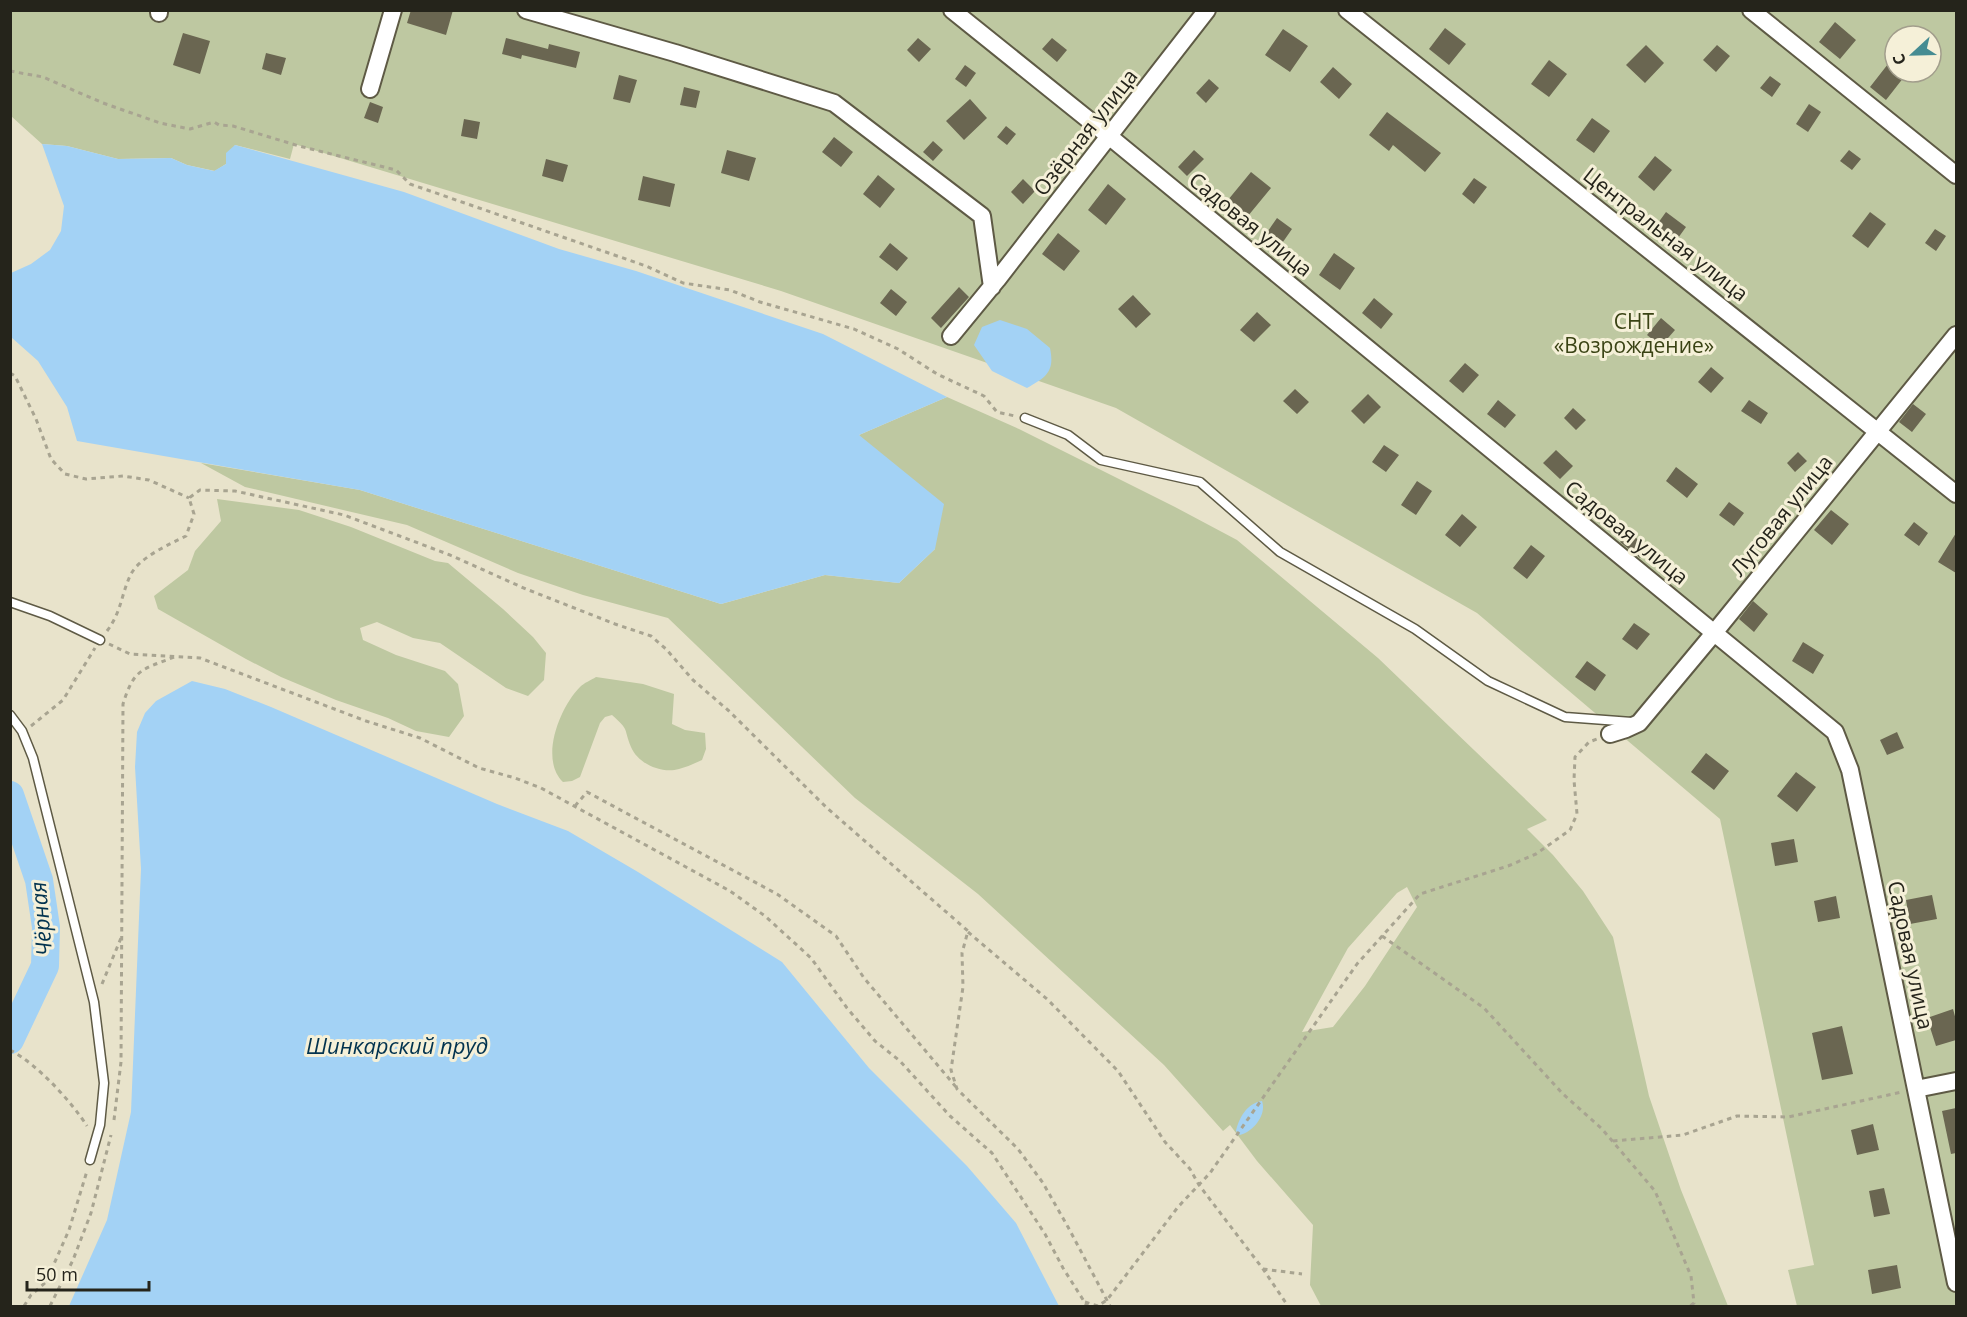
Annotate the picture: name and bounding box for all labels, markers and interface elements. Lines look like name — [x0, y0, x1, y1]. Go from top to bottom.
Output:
north arrow — [1883, 24, 1943, 84]
text: С — [1887, 51, 1911, 68]
street label: Озёрная улица — [1027, 63, 1143, 201]
street label: Центральная улица — [1578, 161, 1754, 307]
street label: Садовая улица — [1183, 166, 1319, 282]
park label: СНТ «Возрождение» — [1554, 307, 1714, 359]
street label: Луговая улица — [1723, 448, 1839, 582]
street label: Садовая улица — [1559, 474, 1695, 590]
street label: Садовая улица — [1882, 878, 1940, 1032]
water label: Чёрная — [22, 880, 58, 958]
water label: Шинкарский пруд — [306, 1030, 488, 1060]
scale bar — [27, 1254, 148, 1292]
text: 50 m — [36, 1262, 78, 1286]

